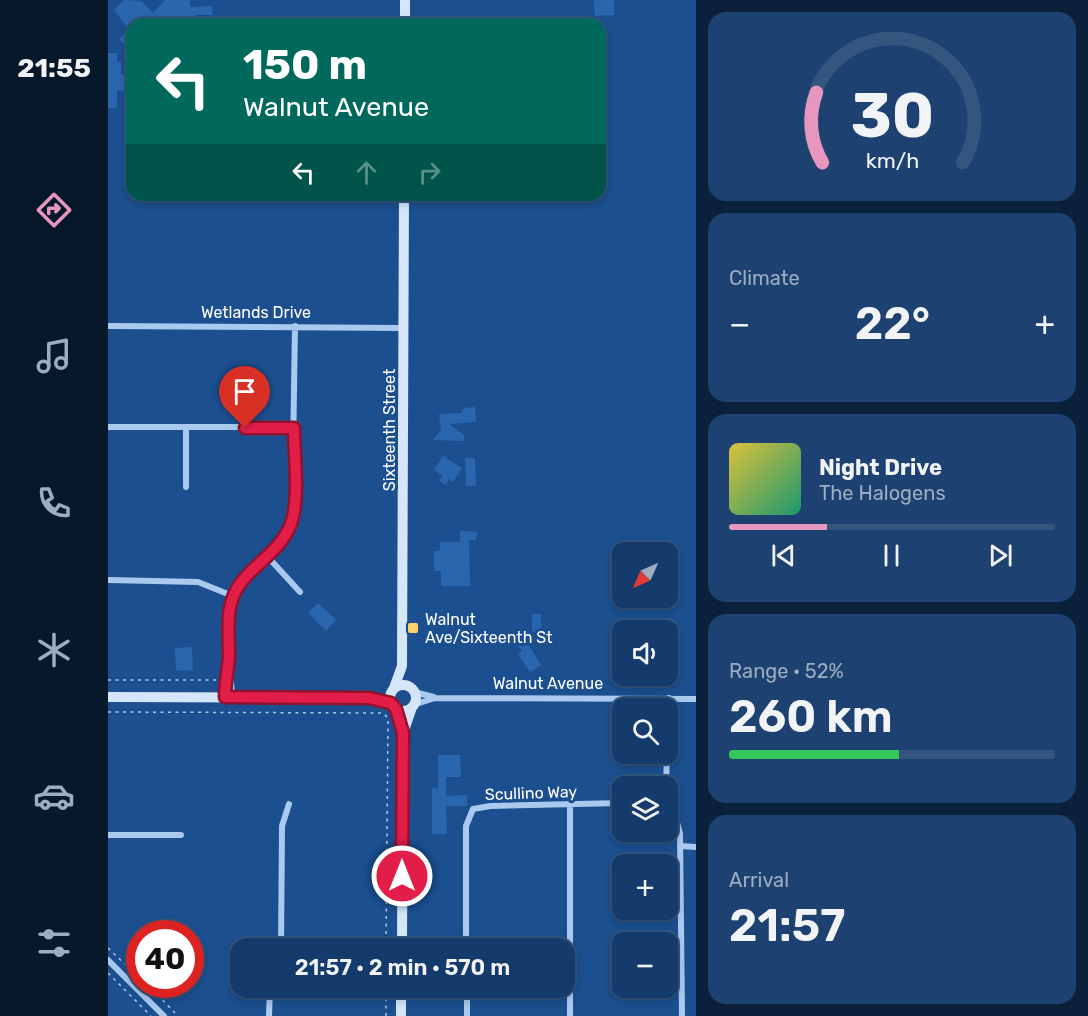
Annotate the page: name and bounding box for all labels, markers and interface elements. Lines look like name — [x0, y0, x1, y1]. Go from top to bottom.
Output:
text: 150 m — [243, 40, 367, 90]
icon: left — [144, 42, 222, 120]
text: 21:55 — [17, 52, 91, 84]
text: 30 — [850, 80, 934, 154]
text: Walnut Avenue — [243, 91, 429, 123]
text: km/h — [865, 149, 919, 174]
icon: left — [287, 156, 320, 189]
icon: ahead — [350, 156, 383, 189]
icon: right — [413, 156, 446, 189]
icon: directions — [33, 189, 75, 231]
text: Climate — [729, 266, 800, 290]
text: 22° — [855, 297, 930, 350]
street label: Wetlands Drive — [201, 303, 311, 322]
text: − — [729, 304, 750, 343]
text: + — [1034, 304, 1055, 343]
icon: music — [33, 335, 75, 377]
pin — [219, 366, 270, 428]
street label: Sixteenth Street — [380, 369, 399, 491]
icon: arrive — [228, 375, 261, 408]
text: Night Drive — [819, 454, 942, 481]
text: The Halogens — [819, 481, 946, 505]
icon: phone — [33, 482, 75, 524]
icon: previous — [767, 539, 800, 572]
icon: pause — [875, 539, 908, 572]
icon: next — [984, 539, 1017, 572]
north arrow — [612, 542, 678, 608]
map controls — [612, 542, 678, 998]
place label: Walnut Ave/Sixteenth St — [425, 610, 553, 647]
button: sound — [612, 620, 678, 686]
marker: Walnut Ave/Sixteenth St — [406, 621, 420, 635]
icon: climate — [33, 629, 75, 671]
text: Range · 52% — [729, 659, 844, 683]
street label: Walnut Avenue — [493, 674, 603, 693]
text: 260 km — [729, 690, 893, 743]
button: search — [612, 698, 678, 764]
icon: car — [33, 775, 75, 817]
button: layers — [612, 776, 678, 842]
street label: Scullino Way — [484, 782, 578, 804]
position arrow — [370, 844, 434, 908]
button: + — [612, 854, 678, 920]
text: Arrival — [729, 868, 789, 892]
text: 21:57 — [729, 899, 845, 952]
speed limit sign: 40 — [126, 920, 204, 998]
icon: filters — [33, 922, 75, 964]
button: − — [612, 932, 678, 998]
text: 21:57 · 2 min · 570 m — [295, 954, 510, 981]

